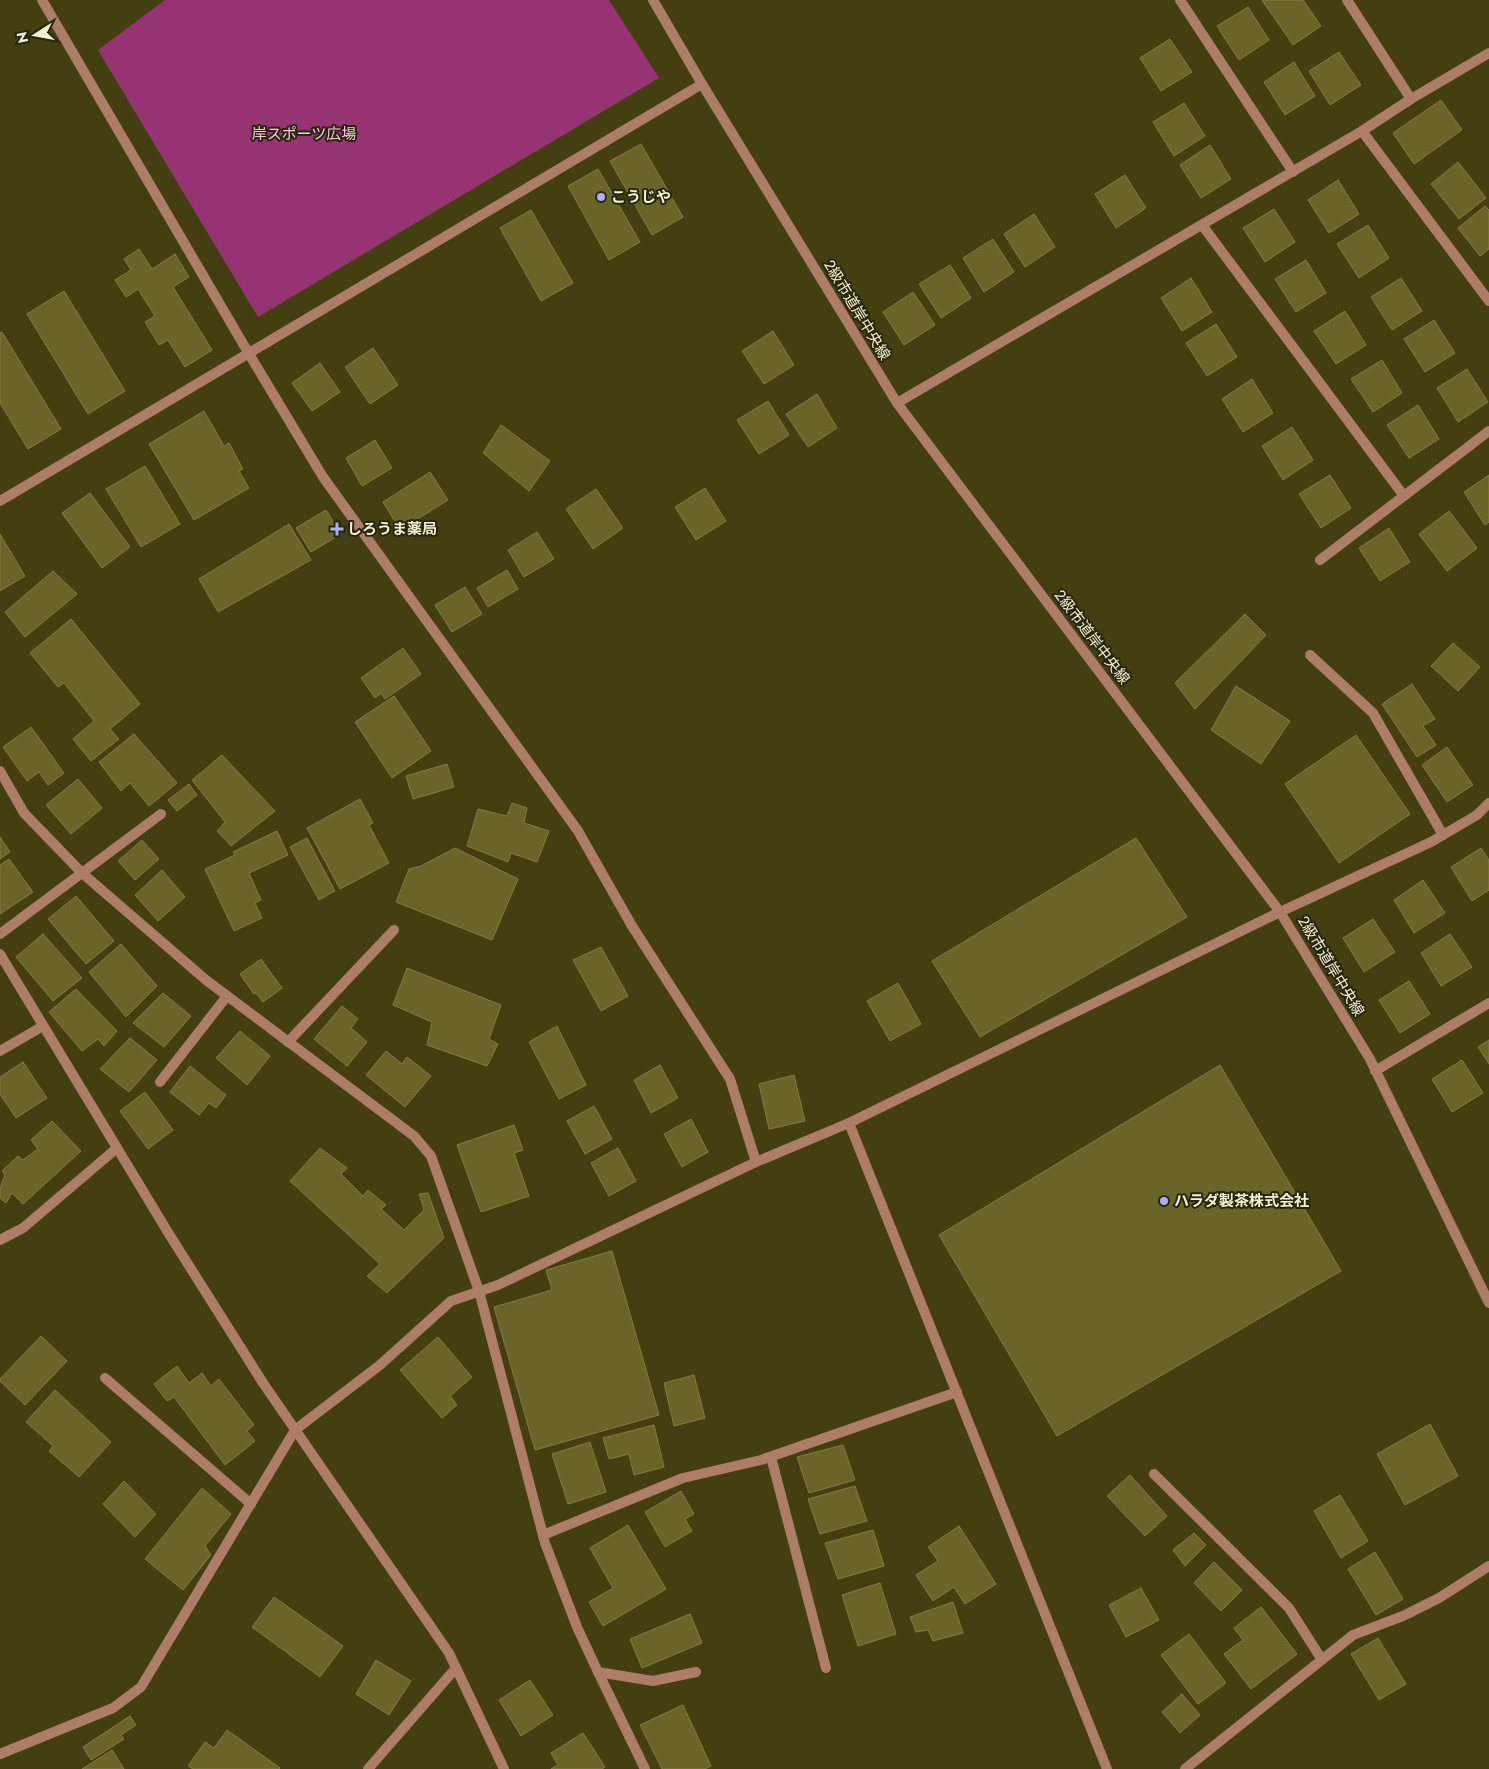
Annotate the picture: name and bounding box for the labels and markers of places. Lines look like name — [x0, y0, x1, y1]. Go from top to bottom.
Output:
place label: こうじや — [611, 186, 671, 208]
marker: こうじや — [595, 191, 607, 203]
place label: しろうま薬局 — [347, 518, 437, 540]
marker: しろうま薬局 — [331, 523, 343, 535]
place label: ハラダ製茶株式会社 — [1174, 1190, 1309, 1212]
marker: ハラダ製茶株式会社 — [1158, 1195, 1170, 1207]

